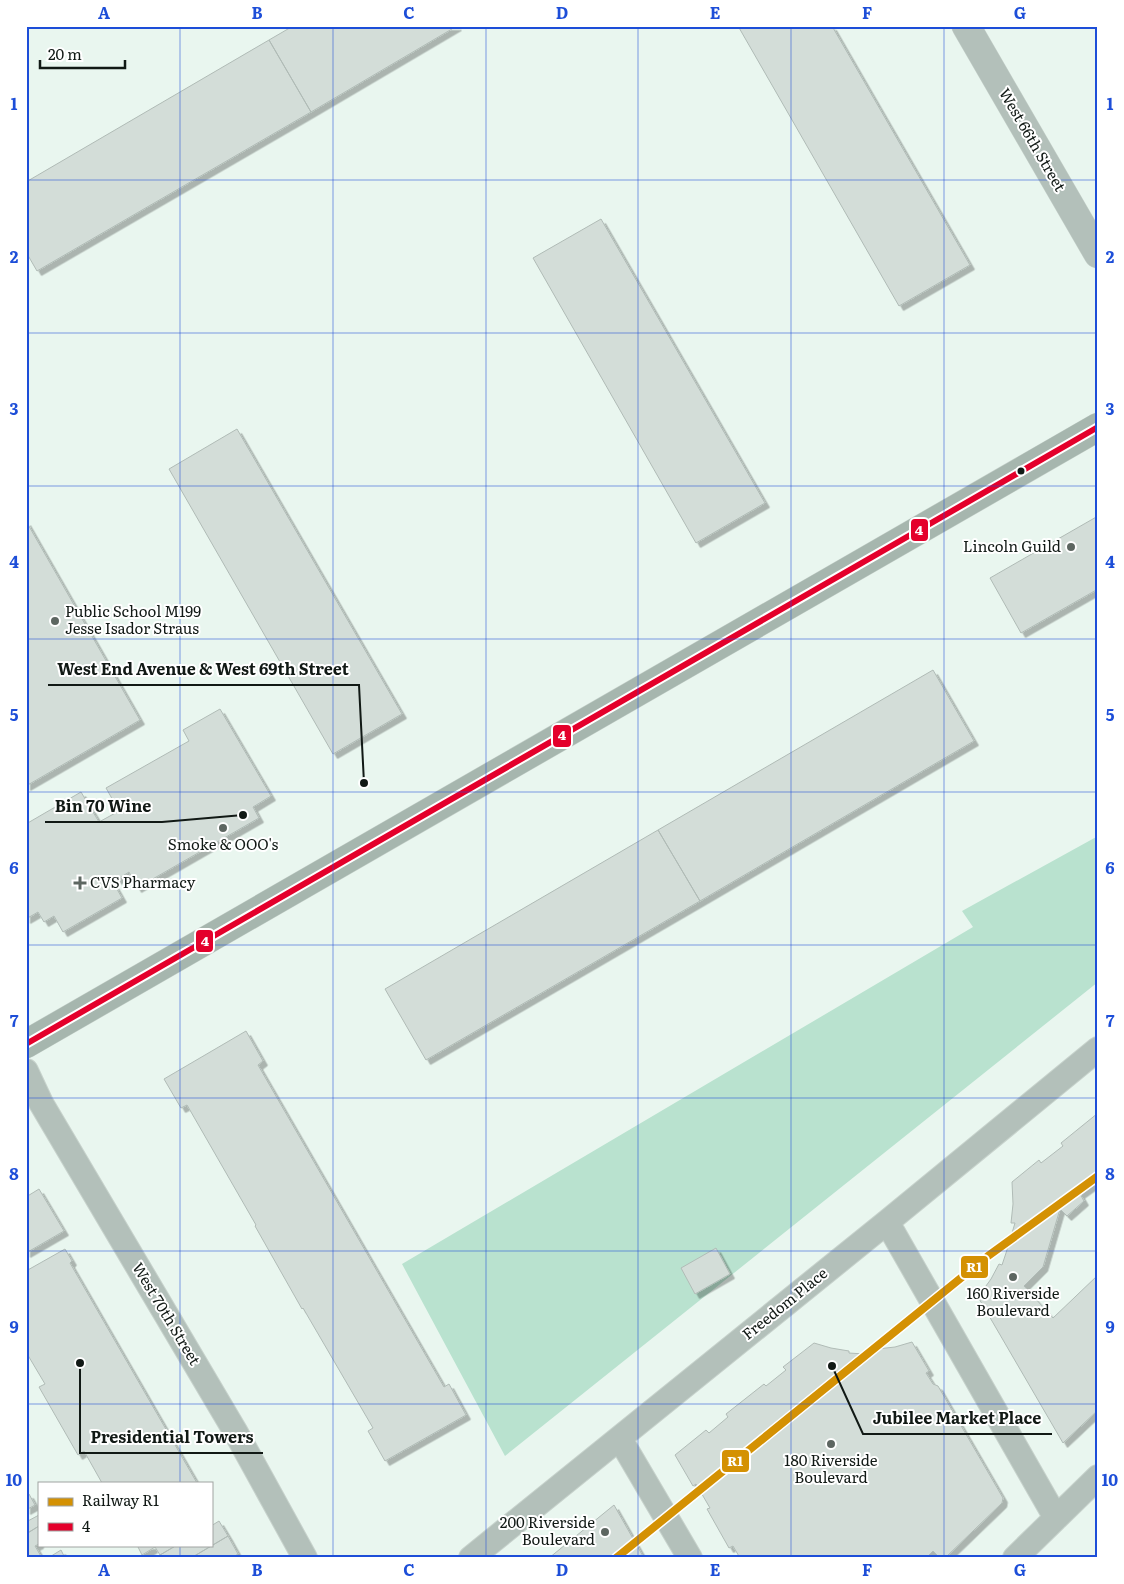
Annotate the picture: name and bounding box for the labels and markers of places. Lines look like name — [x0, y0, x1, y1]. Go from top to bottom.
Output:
unlabelled marker — [1016, 466, 1026, 476]
place label: Lincoln Guild — [963, 534, 1061, 557]
marker: Lincoln Guild — [1065, 541, 1077, 553]
place label: Public School M199 Jesse Isador Straus — [65, 599, 201, 639]
marker: Public School M199 Jesse Isador Straus — [49, 615, 61, 627]
callout: West End Avenue & West 69th Street — [48, 654, 359, 685]
callout: Bin 70 Wine — [45, 791, 162, 822]
marker: Smoke & OOO's — [217, 822, 229, 834]
place label: Smoke & OOO's — [168, 832, 279, 855]
place label: CVS Pharmacy — [90, 870, 196, 893]
marker: CVS Pharmacy — [74, 877, 86, 889]
marker: 160 Riverside Boulevard — [1007, 1271, 1019, 1283]
place label: 160 Riverside Boulevard — [966, 1281, 1060, 1321]
callout: Jubilee Market Place — [863, 1403, 1052, 1434]
callout: Presidential Towers — [80, 1422, 263, 1453]
marker: 180 Riverside Boulevard — [825, 1438, 837, 1450]
place label: 180 Riverside Boulevard — [784, 1448, 878, 1488]
place label: 200 Riverside Boulevard — [500, 1510, 595, 1550]
marker: 200 Riverside Boulevard — [599, 1526, 611, 1538]

